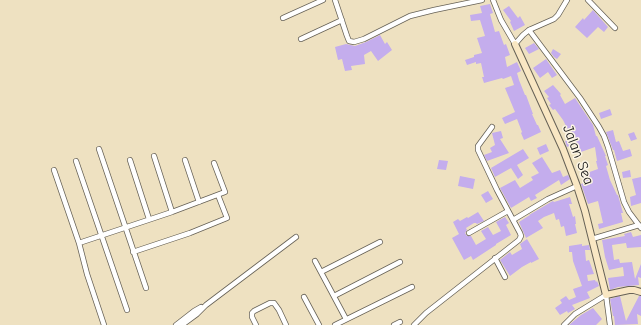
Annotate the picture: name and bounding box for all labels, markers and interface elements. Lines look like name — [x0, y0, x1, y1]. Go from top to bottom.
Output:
street label: Jalan Sea — [558, 123, 598, 187]

